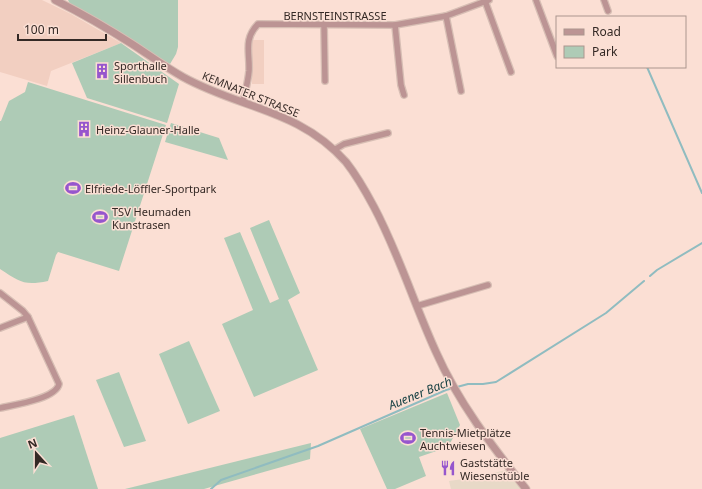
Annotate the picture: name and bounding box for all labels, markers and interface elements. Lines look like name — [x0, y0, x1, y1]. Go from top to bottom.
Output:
street label: BERNSTEINSTRASSE — [283, 8, 387, 23]
scale bar — [18, 16, 106, 42]
legend — [556, 16, 686, 68]
text: 100 m — [24, 21, 59, 38]
text: Road — [592, 23, 621, 40]
text: Park — [592, 43, 618, 60]
place label: Sporthalle Sillenbuch — [114, 58, 167, 86]
building icon: Sporthalle Sillenbuch — [93, 62, 111, 80]
street label: KEMNATER STRASSE — [200, 68, 302, 120]
building icon: Heinz-Glauner-Halle — [75, 120, 93, 138]
place label: Heinz-Glauner-Halle — [96, 122, 200, 137]
sports icon: Elfriede-Löffler-Sportpark — [64, 179, 82, 197]
place label: Elfriede-Löffler-Sportpark — [85, 181, 216, 196]
place label: TSV Heumaden Kunstrasen — [112, 204, 191, 232]
sports icon: TSV Heumaden Kunstrasen — [91, 208, 109, 226]
water label: Auener Bach — [385, 373, 454, 414]
place label: Tennis-Mietplätze Auchtwiesen — [420, 425, 511, 453]
sports icon: Tennis-Mietplätze Auchtwiesen — [399, 429, 417, 447]
north arrow — [16, 433, 56, 473]
text: N — [25, 435, 39, 452]
place label: Gaststätte Wiesenstüble — [460, 455, 529, 483]
restaurant icon: Gaststätte Wiesenstüble — [439, 459, 457, 477]

